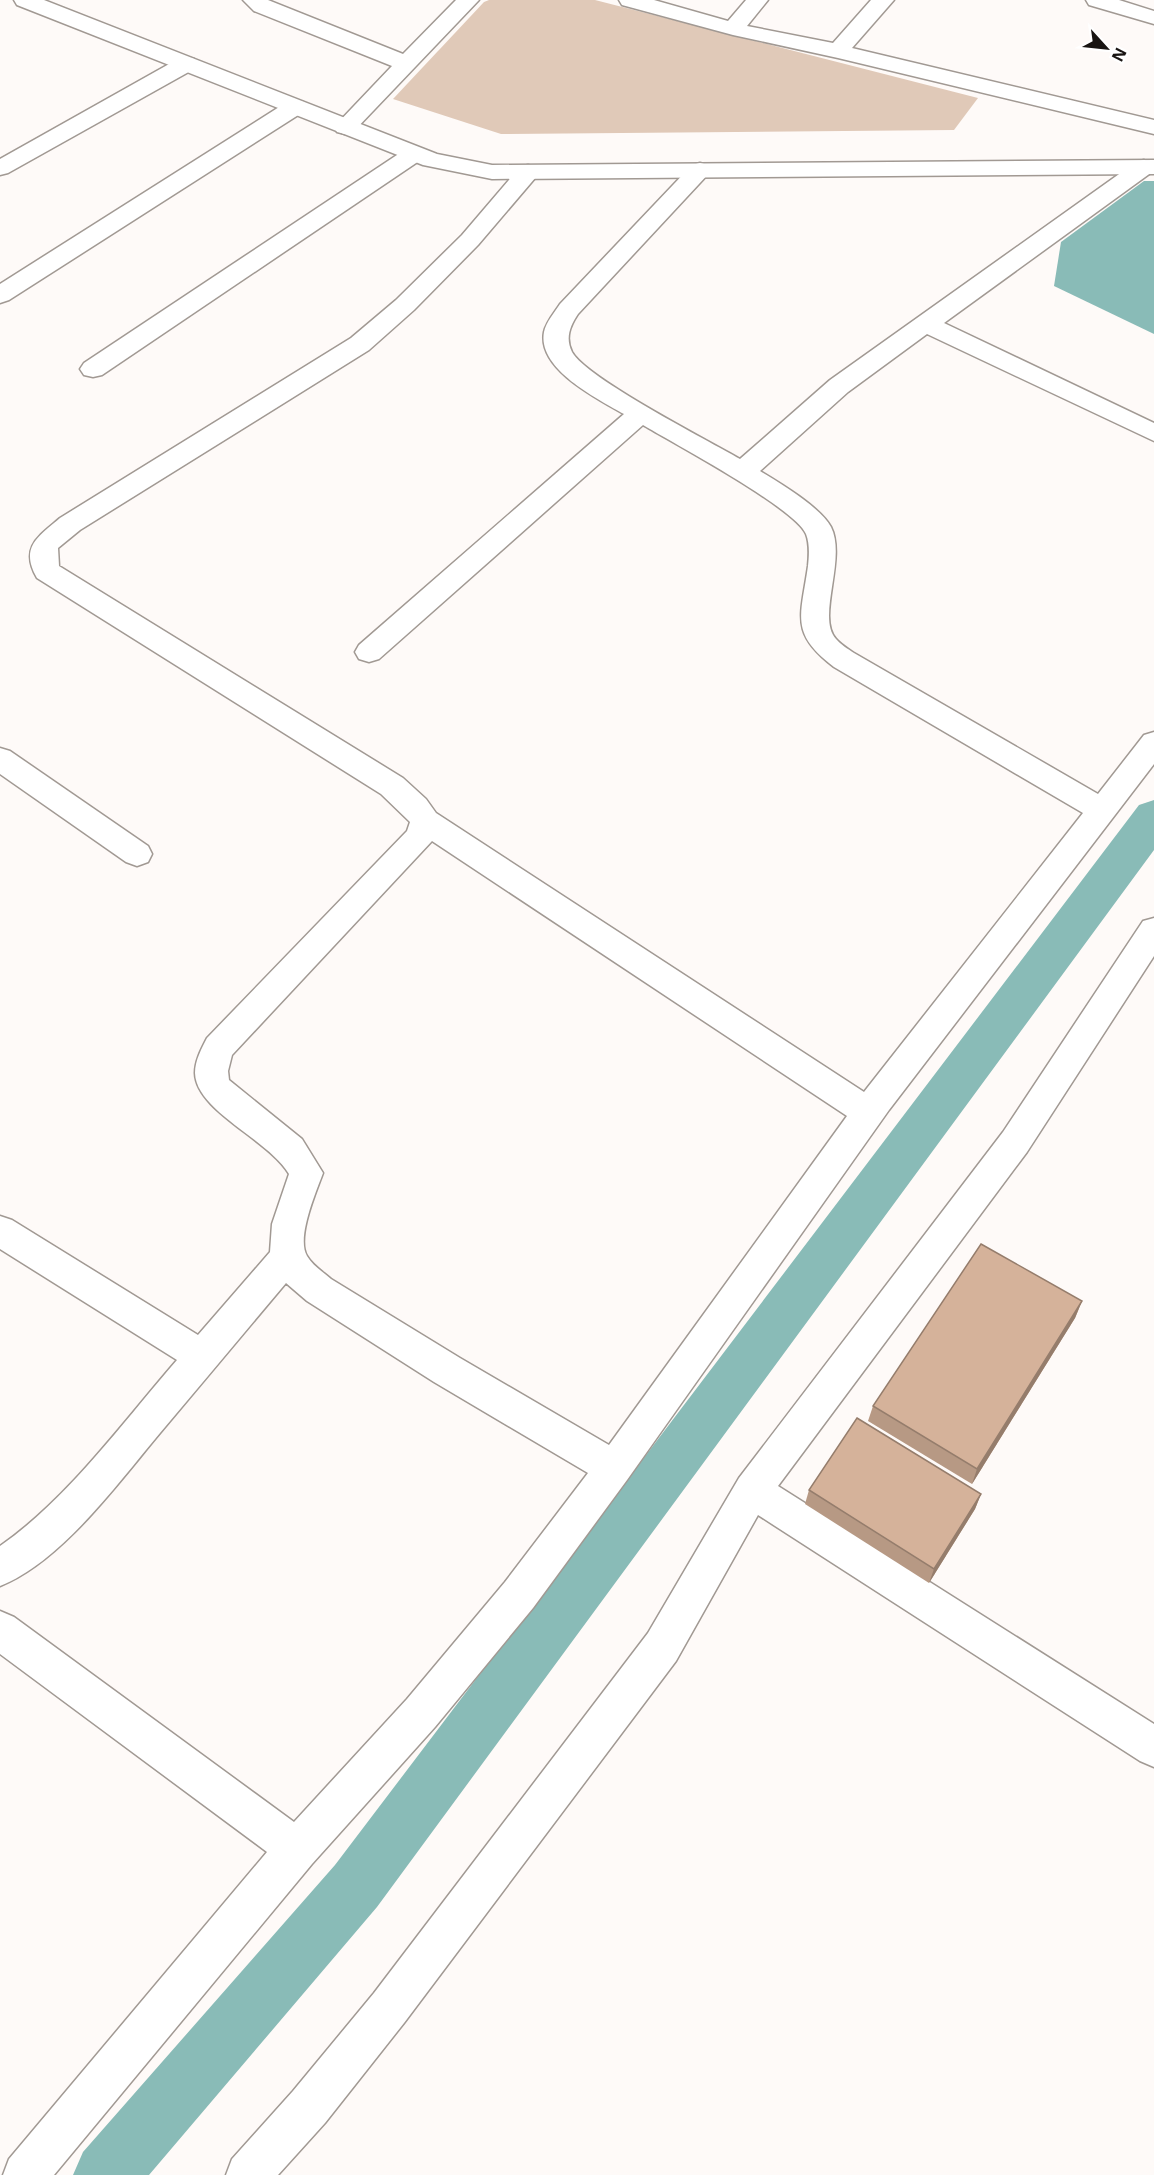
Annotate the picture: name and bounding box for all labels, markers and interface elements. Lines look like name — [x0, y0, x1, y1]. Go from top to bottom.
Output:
north arrow — [1076, 18, 1136, 78]
text: N — [1107, 44, 1132, 66]

